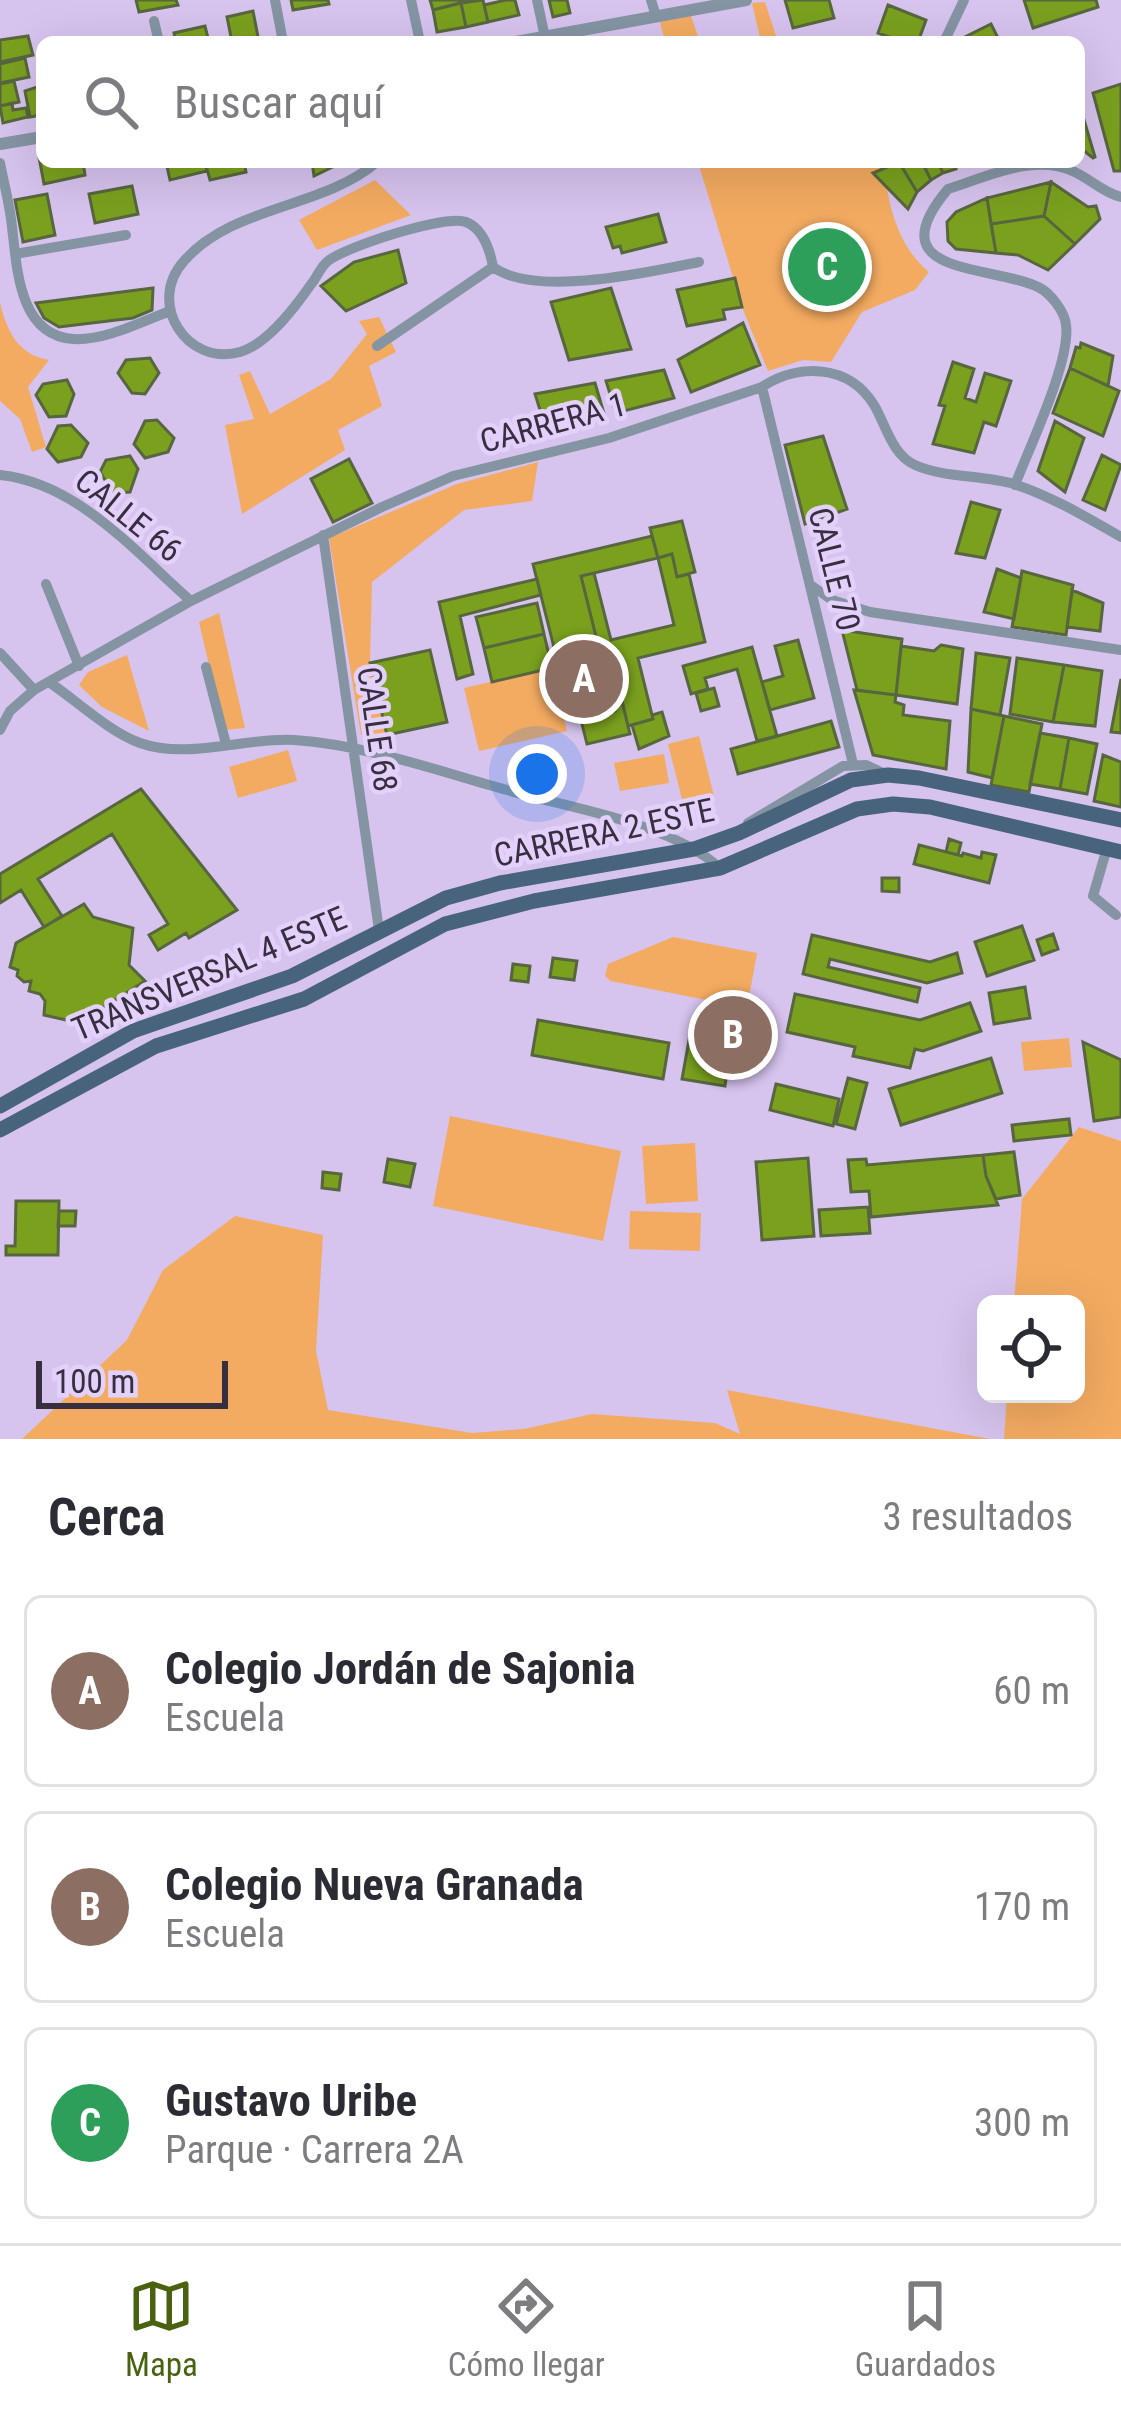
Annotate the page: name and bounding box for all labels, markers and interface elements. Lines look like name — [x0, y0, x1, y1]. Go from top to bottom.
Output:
search box — [36, 36, 1085, 168]
icon: search — [78, 69, 144, 135]
text: Buscar aquí — [174, 76, 384, 129]
pin: C — [788, 222, 866, 312]
street label: CARRERA 1 — [476, 384, 630, 461]
street label: CALLE 66 — [68, 461, 190, 570]
street label: CALLE 70 — [800, 503, 869, 635]
pin: A — [545, 634, 623, 724]
street label: CALLE 68 — [349, 664, 406, 794]
your location — [507, 744, 567, 804]
street label: CARRERA 2 ESTE — [490, 790, 718, 875]
street label: TRANSVERSAL 4 ESTE — [66, 898, 352, 1049]
pin: B — [694, 990, 772, 1080]
map controls — [977, 1295, 1085, 1403]
button: locate — [977, 1295, 1085, 1403]
scale bar — [36, 1355, 228, 1408]
text: 100 m — [54, 1362, 135, 1401]
text: Cerca — [48, 1488, 165, 1547]
text: 3 resultados — [882, 1494, 1073, 1540]
text: Colegio Jordán de Sajonia — [165, 1642, 635, 1695]
text: A — [78, 1668, 102, 1714]
text: 60 m — [993, 1668, 1070, 1714]
text: Escuela — [165, 1695, 285, 1741]
text: Colegio Nueva Granada — [165, 1858, 584, 1911]
text: B — [79, 1884, 101, 1930]
text: 170 m — [974, 1884, 1070, 1930]
text: Escuela — [165, 1911, 285, 1957]
text: Gustavo Uribe — [165, 2074, 417, 2127]
text: C — [79, 2100, 101, 2146]
text: 300 m — [974, 2100, 1070, 2146]
text: Parque · Carrera 2A — [165, 2127, 464, 2173]
tab: Mapa — [125, 2273, 198, 2384]
tab: Cómo llegar — [448, 2273, 605, 2384]
tab: Guardados — [855, 2273, 996, 2384]

